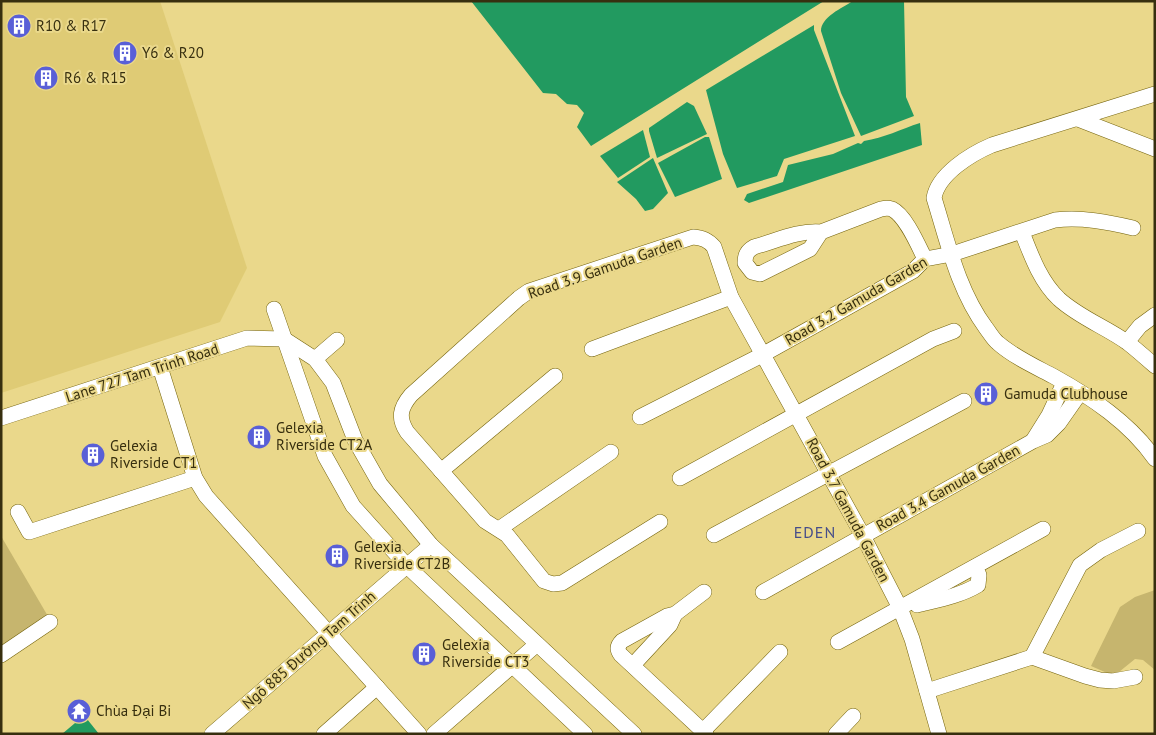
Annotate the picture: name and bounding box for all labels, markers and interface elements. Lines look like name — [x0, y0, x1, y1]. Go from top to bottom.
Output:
building icon: R10 & R17 — [6, 13, 32, 39]
place label: R10 & R17 — [36, 16, 107, 35]
building icon: Y6 & R20 — [112, 40, 138, 66]
place label: Y6 & R20 — [142, 43, 204, 62]
building icon: R6 & R15 — [33, 65, 59, 91]
place label: R6 & R15 — [64, 68, 127, 87]
street label: Road 3.9 Gamuda Garden — [525, 232, 684, 303]
street label: Road 3.2 Gamuda Garden — [781, 252, 930, 349]
street label: Lane 727 Tam Trinh Road — [63, 339, 221, 406]
building icon: Gamuda Clubhouse — [973, 381, 999, 407]
place label: Gamuda Clubhouse — [1004, 384, 1128, 403]
place label: Gelexia Riverside CT2A — [276, 418, 372, 454]
building icon: Gelexia Riverside CT2A — [246, 424, 272, 450]
street label: Road 3.7 Gamuda Garden — [802, 434, 895, 585]
place label: Gelexia Riverside CT1 — [110, 436, 197, 472]
street label: Road 3.4 Gamuda Garden — [873, 440, 1023, 535]
building icon: Gelexia Riverside CT1 — [80, 442, 106, 468]
district label: EDEN — [794, 522, 836, 542]
place label: Gelexia Riverside CT2B — [354, 537, 450, 573]
building icon: Gelexia Riverside CT2B — [324, 543, 350, 569]
street label: Ngõ 885 Đường Tam Trinh — [238, 587, 379, 713]
place label: Gelexia Riverside CT3 — [442, 635, 529, 671]
building icon: Gelexia Riverside CT3 — [411, 641, 437, 667]
temple icon: Chùa Đại Bi — [66, 698, 92, 724]
place label: Chùa Đại Bi — [96, 701, 171, 720]

